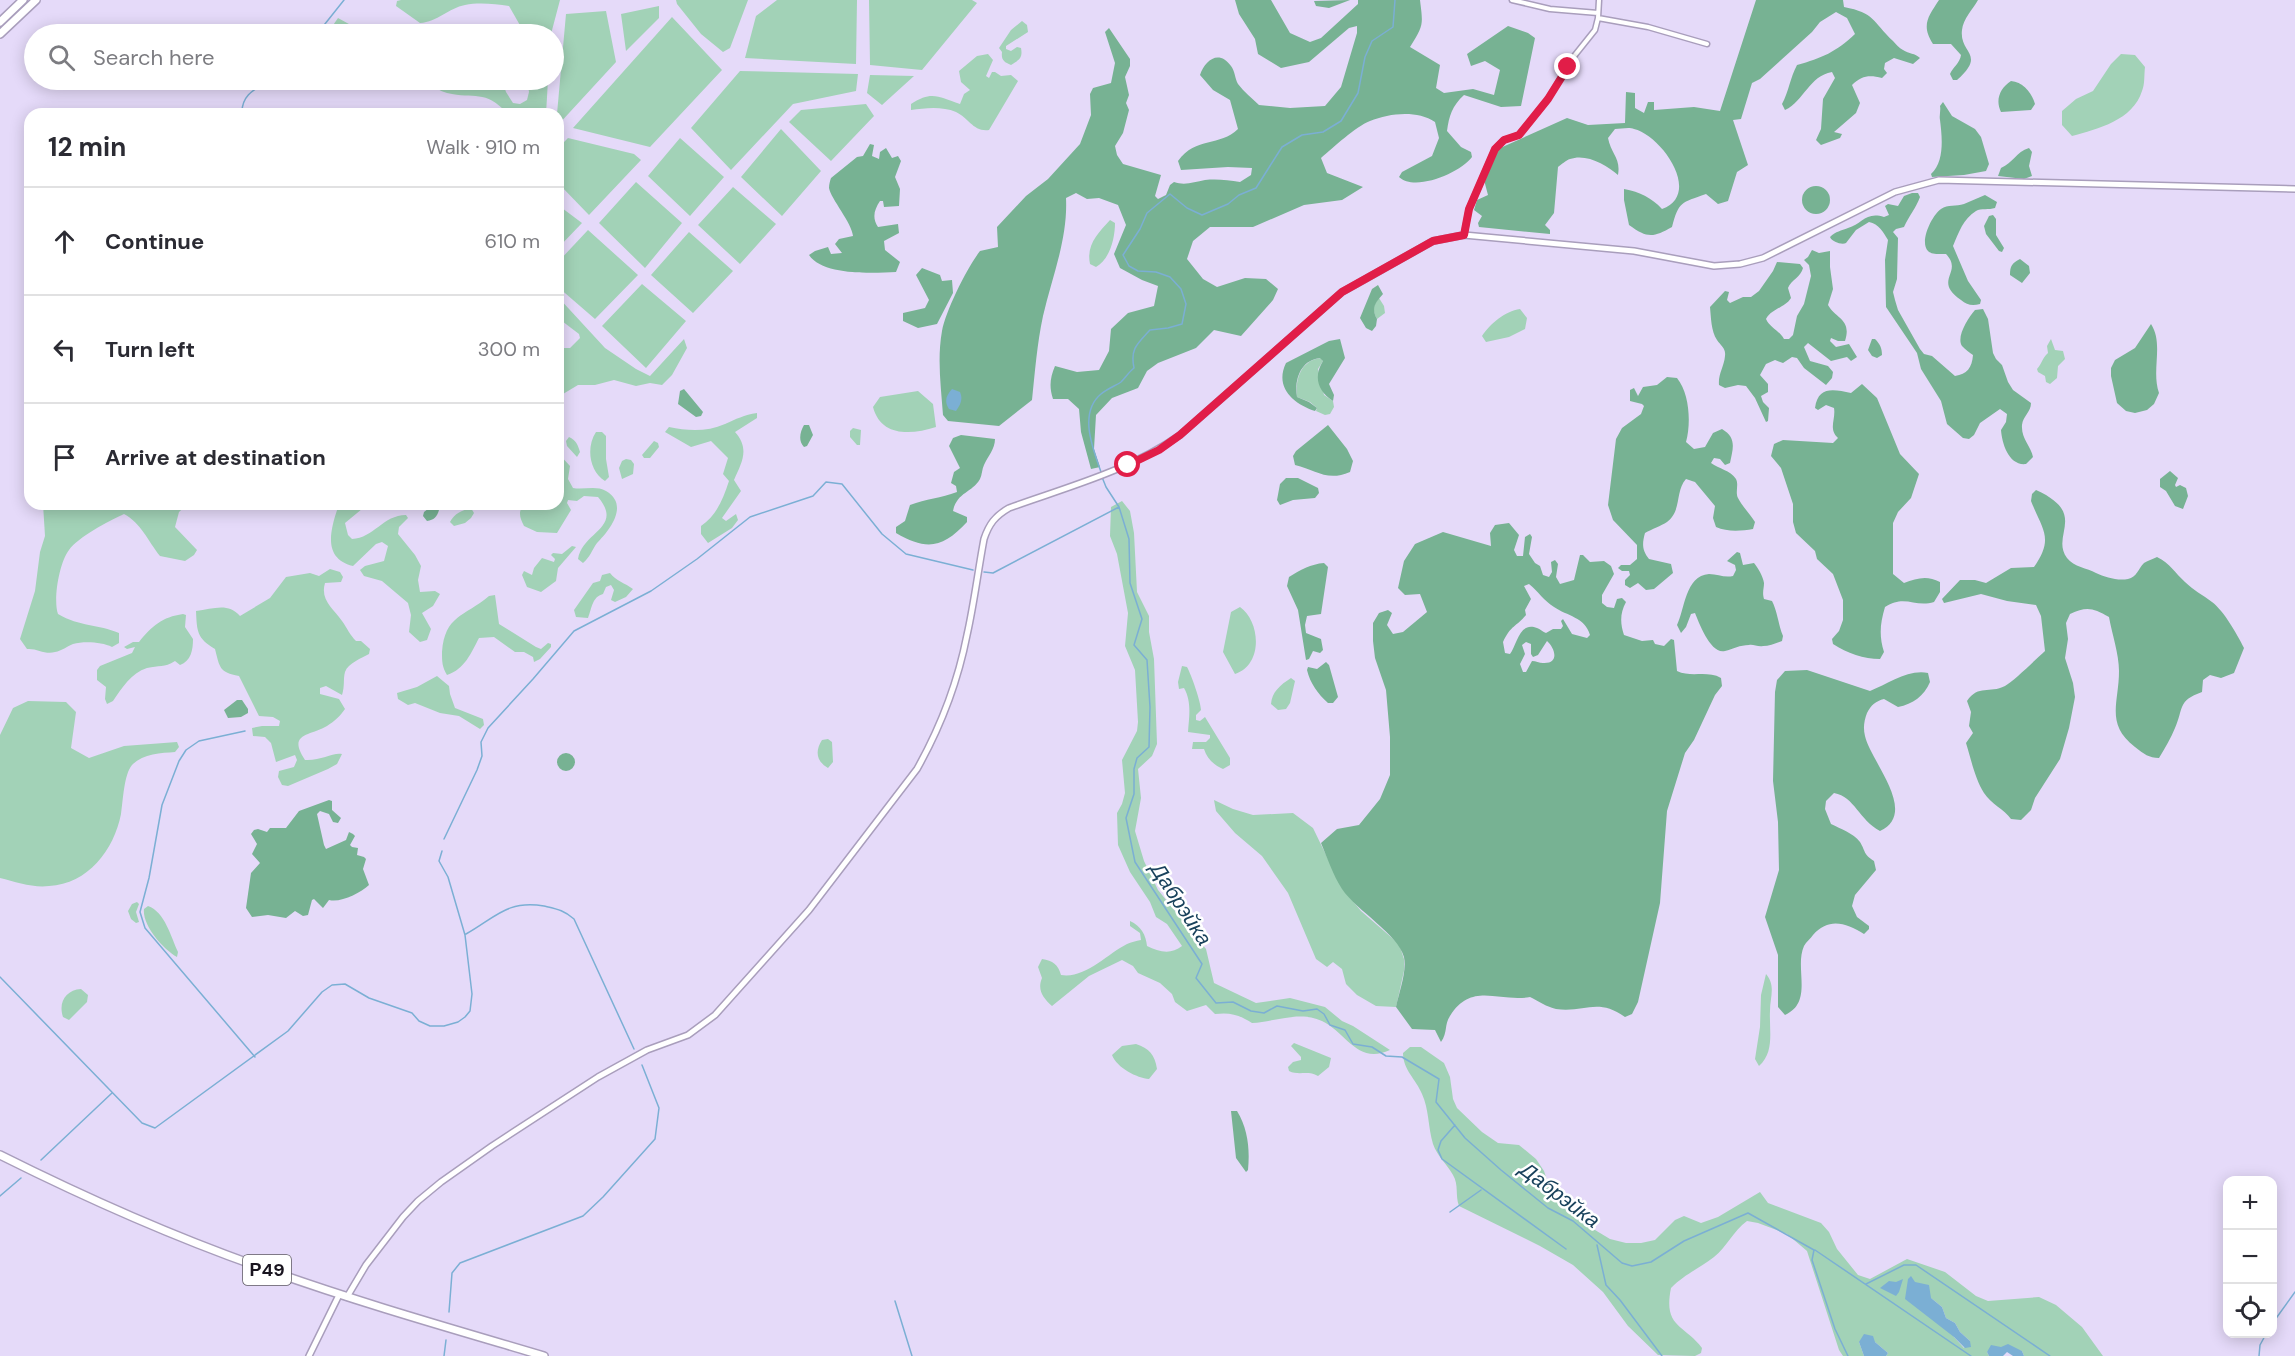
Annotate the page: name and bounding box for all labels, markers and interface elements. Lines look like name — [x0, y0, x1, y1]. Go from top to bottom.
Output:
search box — [24, 24, 564, 90]
icon: search — [45, 41, 78, 74]
text: Search here — [93, 43, 214, 72]
route end — [1554, 53, 1580, 79]
text: 12 min — [48, 130, 126, 164]
text: Walk · 910 m — [426, 134, 540, 160]
icon: ahead — [48, 225, 81, 258]
text: Continue — [105, 227, 204, 256]
text: 610 m — [484, 228, 540, 254]
icon: left — [48, 333, 81, 366]
text: Turn left — [105, 335, 195, 364]
text: 300 m — [478, 336, 540, 362]
icon: arrive — [48, 441, 81, 474]
text: Arrive at destination — [105, 443, 326, 472]
route start — [1114, 451, 1140, 477]
water label: Дабрэйка — [1143, 856, 1218, 951]
water label: Дабрэйка — [1513, 1155, 1606, 1234]
map controls — [2223, 1176, 2277, 1338]
button: + — [2223, 1176, 2277, 1230]
button: − — [2223, 1230, 2277, 1284]
road number: Р49 — [243, 1255, 291, 1285]
button: locate — [2223, 1284, 2277, 1338]

